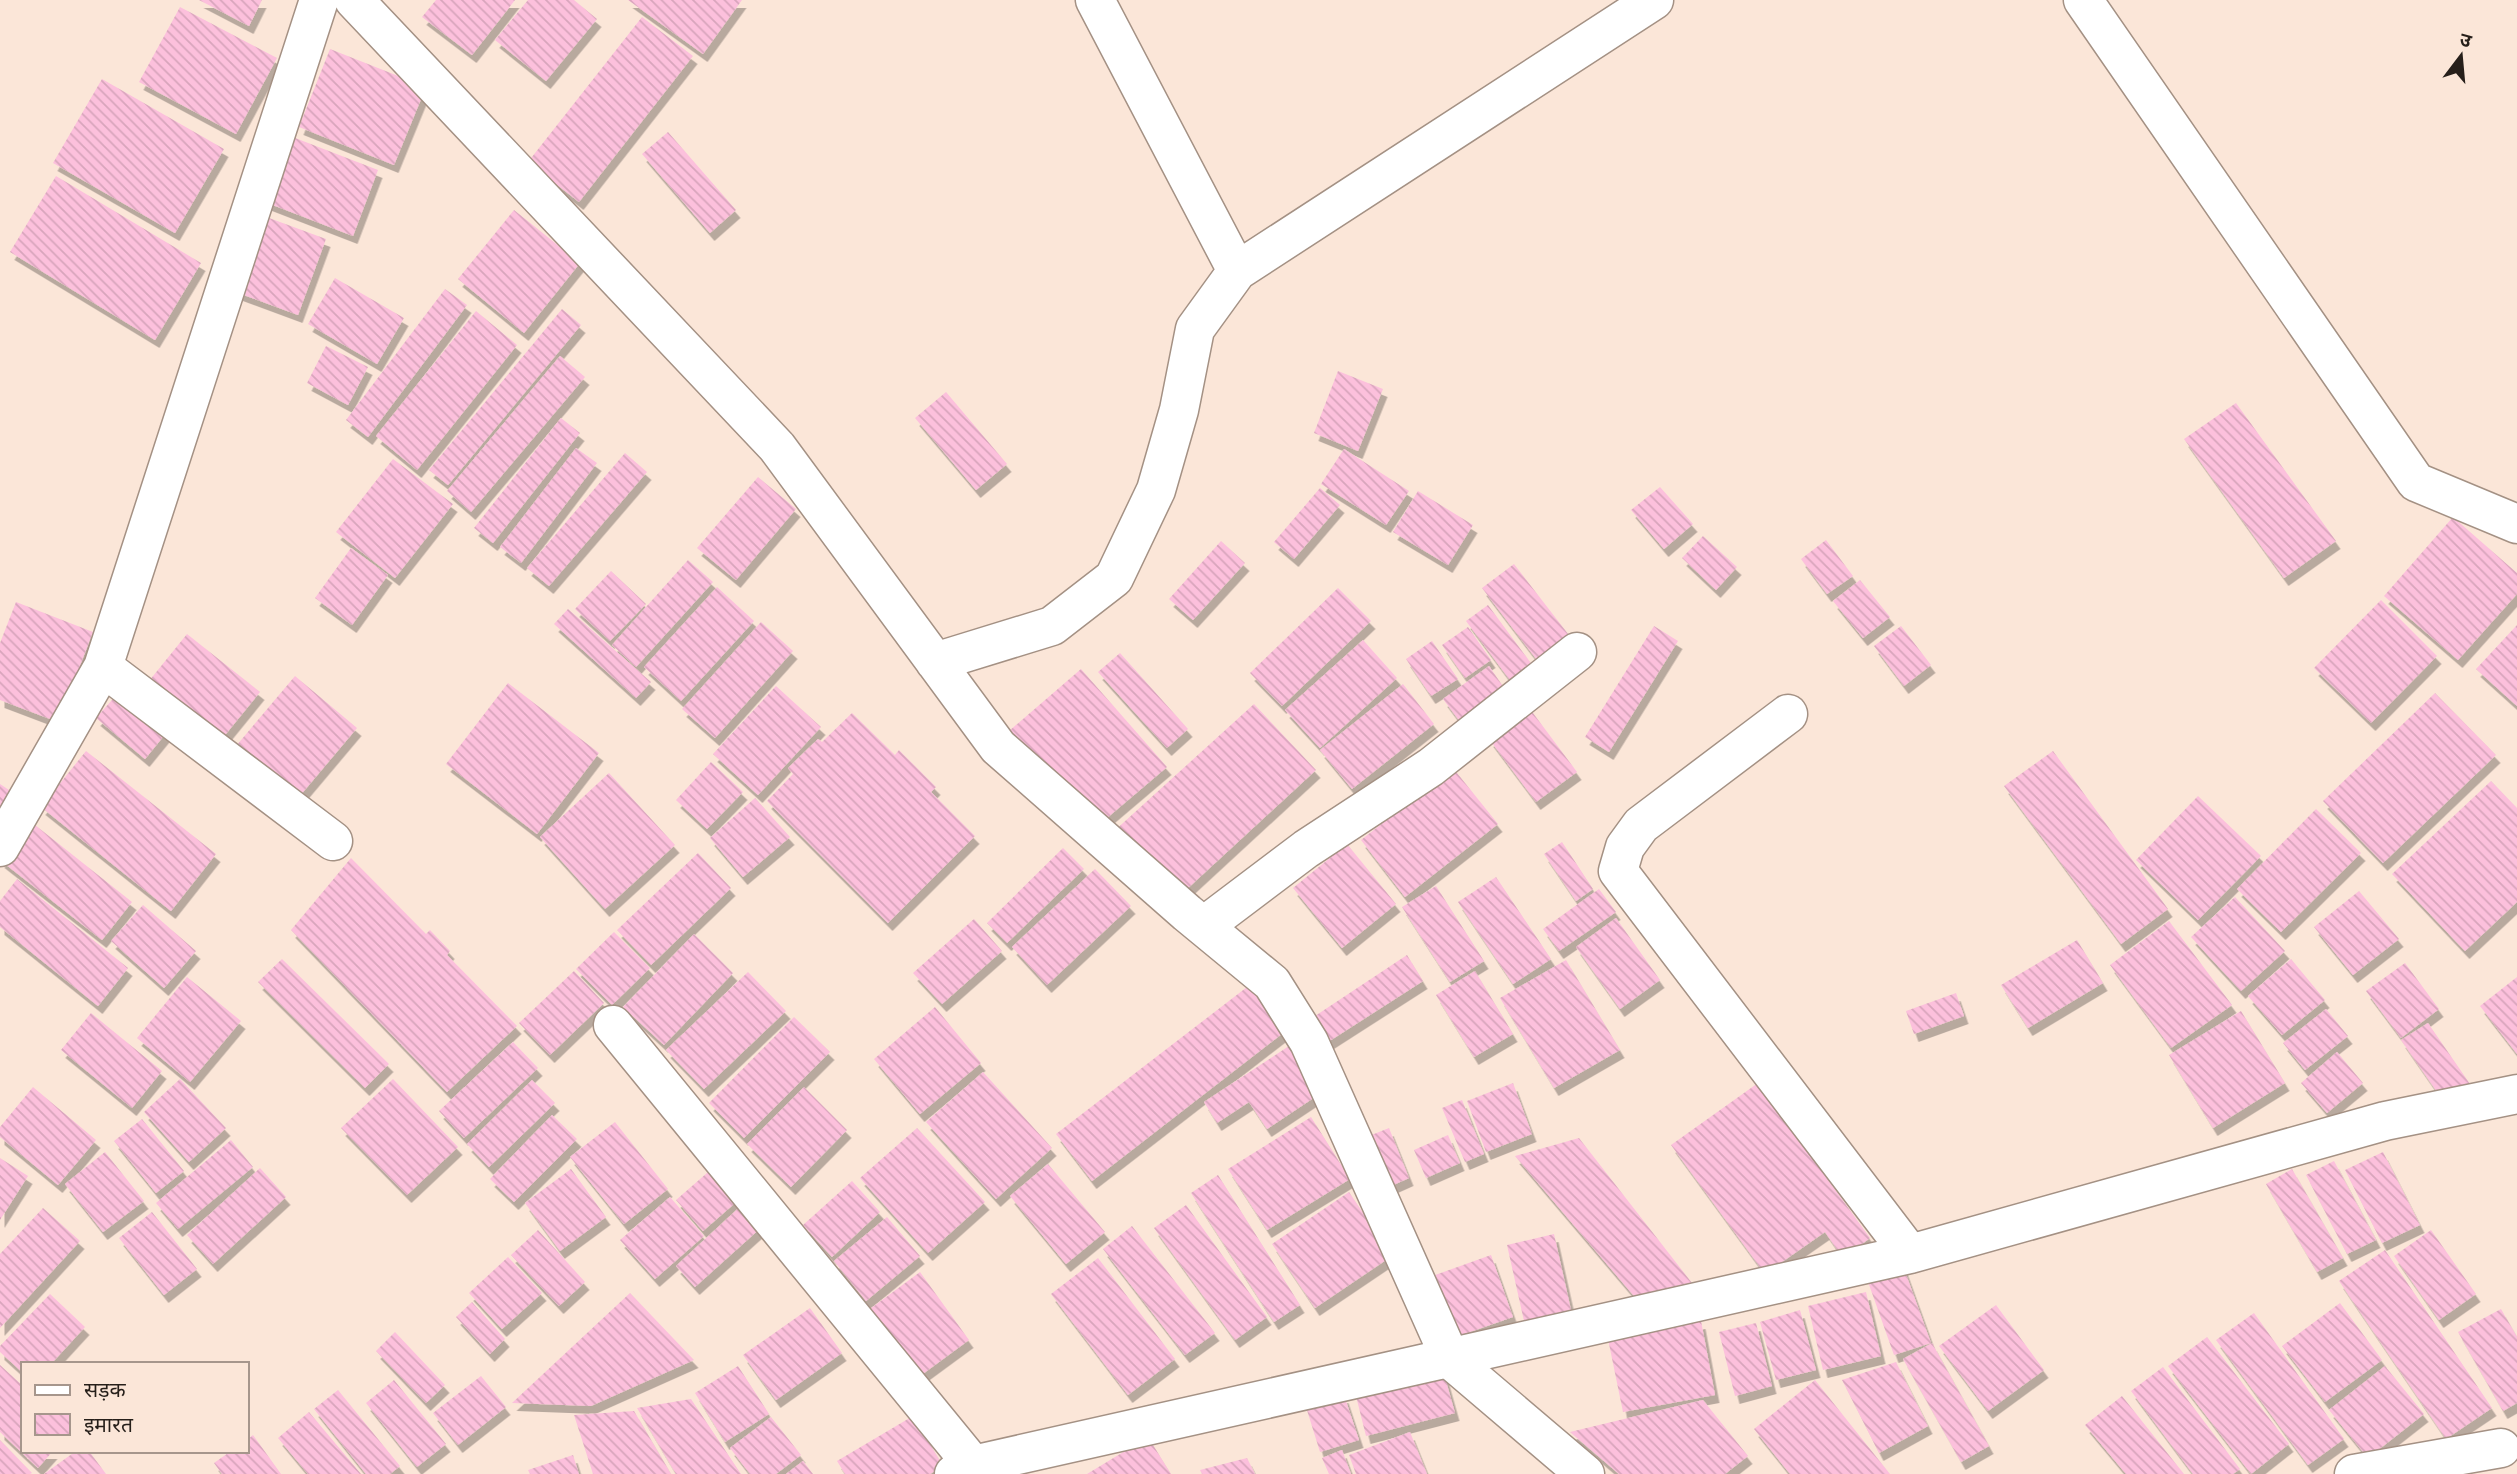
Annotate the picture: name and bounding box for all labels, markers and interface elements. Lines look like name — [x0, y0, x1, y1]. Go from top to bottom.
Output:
north arrow — [2426, 21, 2496, 91]
text: उ — [2457, 28, 2475, 53]
legend — [21, 1362, 248, 1453]
text: सड़क — [84, 1377, 126, 1402]
text: इमारत — [84, 1412, 134, 1437]

